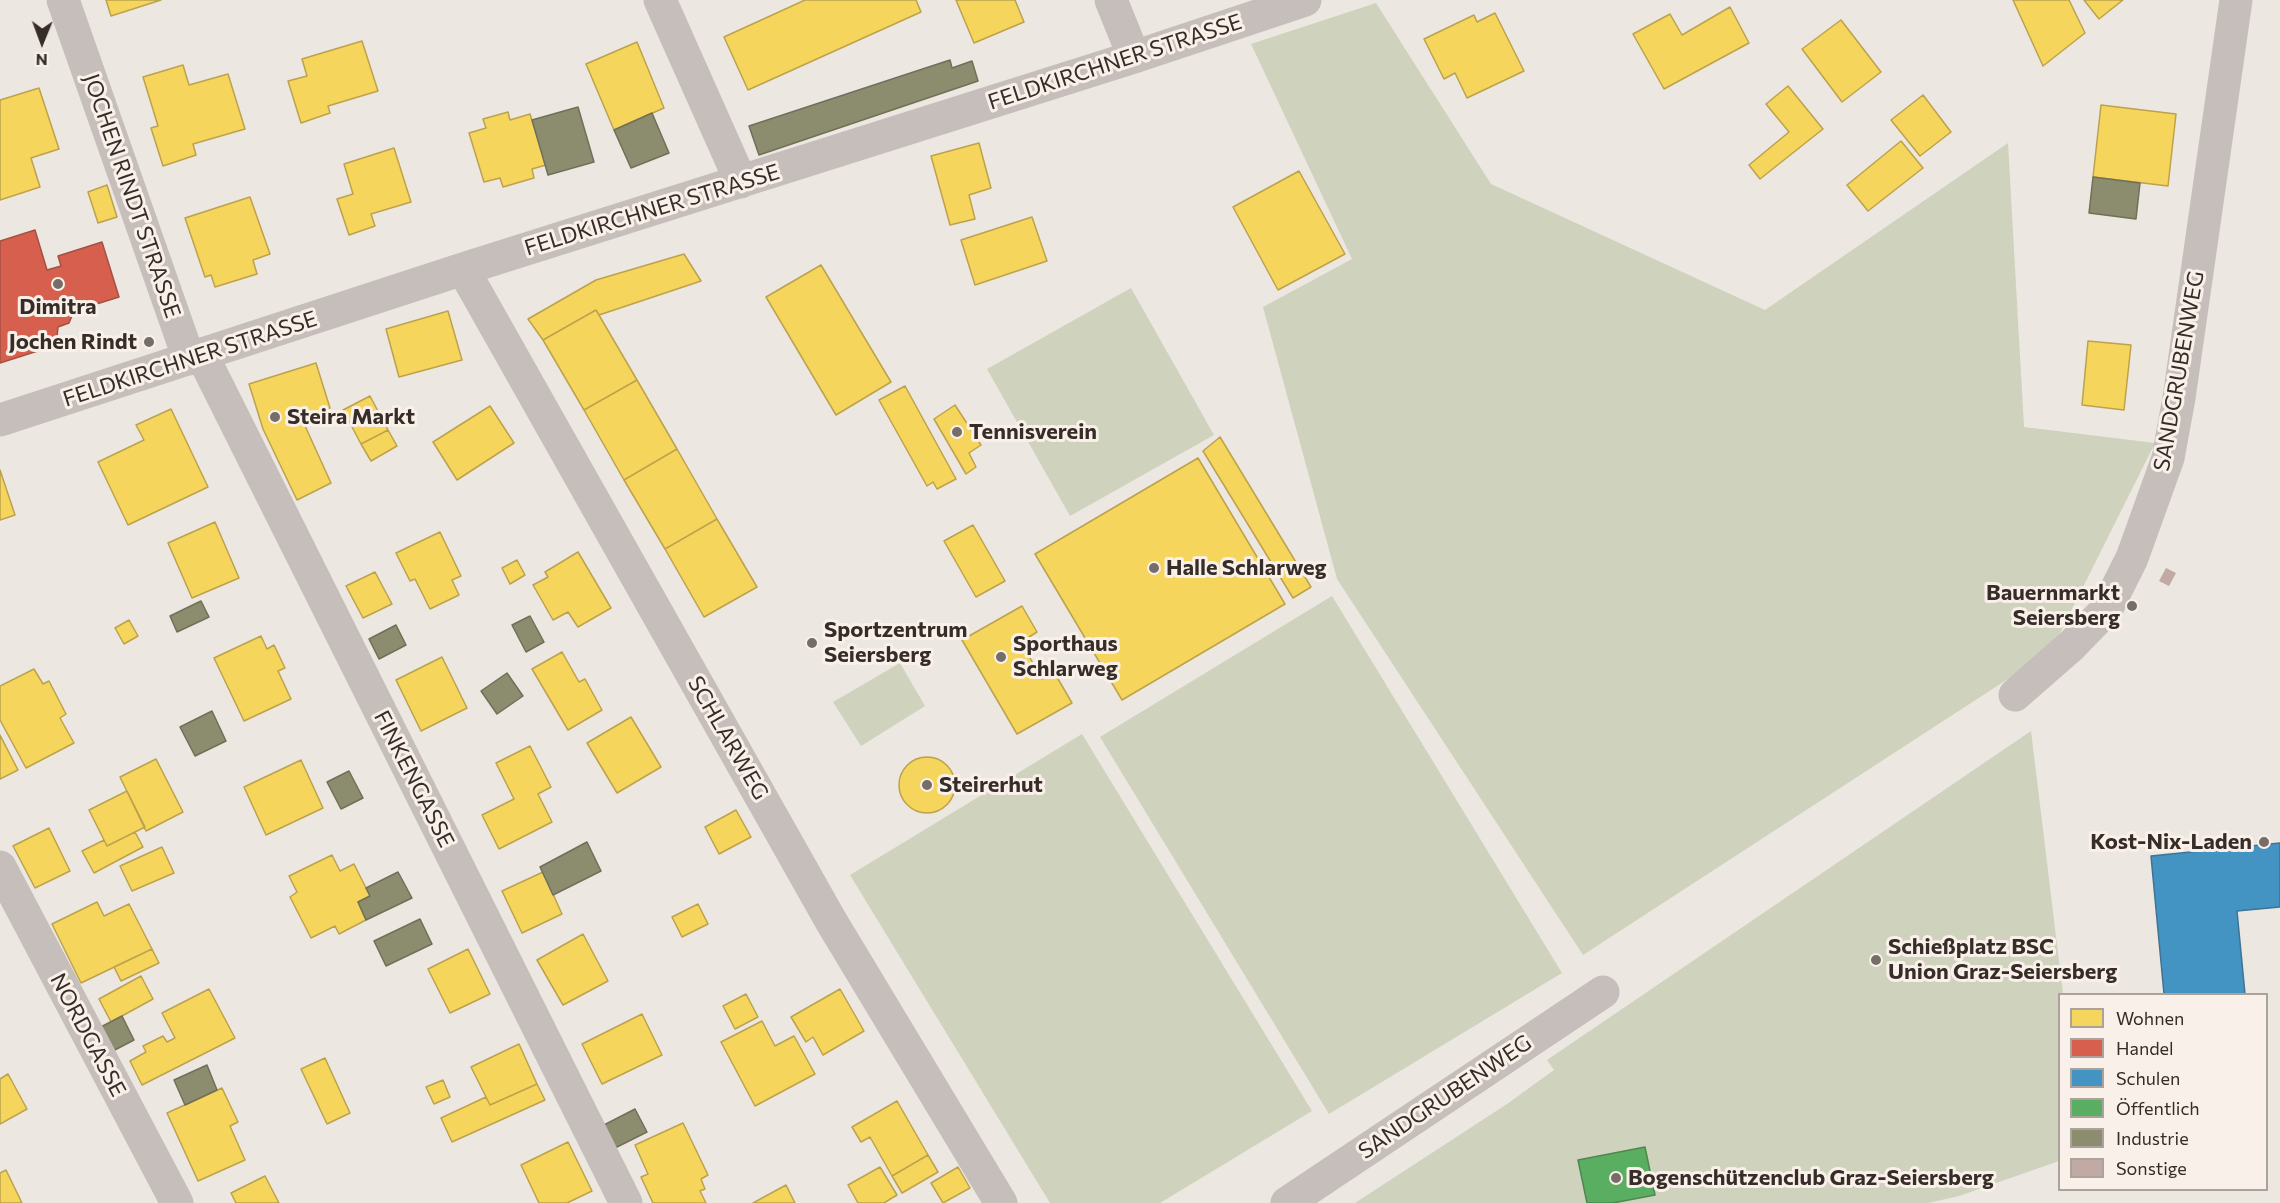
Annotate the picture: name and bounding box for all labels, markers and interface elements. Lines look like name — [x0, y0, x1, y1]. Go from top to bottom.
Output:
street label: FELDKIRCHNER STRASSE — [985, 8, 1245, 116]
north arrow — [12, 12, 72, 72]
text: N — [36, 51, 48, 70]
street label: JOCHEN RINDT STRASSE — [78, 70, 186, 322]
street label: FELDKIRCHNER STRASSE — [521, 159, 783, 261]
street label: SANDGRUBENWEG — [2148, 269, 2210, 473]
marker: Dimitra — [51, 277, 65, 291]
place label: Dimitra — [19, 294, 97, 320]
street label: FELDKIRCHNER STRASSE — [60, 305, 320, 413]
place label: Jochen Rindt — [9, 329, 137, 355]
marker: Jochen Rindt — [142, 335, 156, 349]
place label: Steira Markt — [287, 404, 415, 430]
marker: Steira Markt — [268, 410, 282, 424]
place label: Tennisverein — [969, 419, 1097, 445]
marker: Tennisverein — [950, 425, 964, 439]
place label: Halle Schlarweg — [1166, 555, 1327, 581]
marker: Halle Schlarweg — [1147, 561, 1161, 575]
place label: Bauernmarkt Seiersberg — [1986, 580, 2120, 632]
marker: Bauernmarkt Seiersberg — [2125, 599, 2139, 613]
place label: Sportzentrum Seiersberg — [824, 617, 967, 668]
place label: Sporthaus Schlarweg — [1013, 631, 1118, 682]
marker: Sportzentrum Seiersberg — [805, 636, 819, 650]
marker: Sporthaus Schlarweg — [994, 650, 1008, 664]
street label: SCHLARWEG — [682, 672, 774, 804]
street label: FINKENGASSE — [368, 706, 460, 852]
place label: Steirerhut — [939, 772, 1043, 798]
marker: Steirerhut — [920, 778, 934, 792]
place label: Kost-Nix-Laden — [2090, 829, 2252, 855]
marker: Kost-Nix-Laden — [2257, 835, 2271, 849]
place label: Schießplatz BSC Union Graz-Seiersberg — [1888, 934, 2117, 986]
marker: Schießplatz BSC Union Graz-Seiersberg — [1869, 953, 1883, 967]
street label: NORDGASSE — [44, 969, 132, 1101]
legend — [2058, 993, 2268, 1191]
text: Wohnen — [2116, 1007, 2184, 1029]
street label: SANDGRUBENWEG — [1354, 1029, 1536, 1165]
text: Handel — [2116, 1037, 2174, 1059]
text: Schulen — [2116, 1067, 2180, 1089]
text: Öffentlich — [2116, 1097, 2200, 1119]
text: Industrie — [2116, 1127, 2189, 1149]
text: Sonstige — [2116, 1157, 2187, 1179]
place label: Bogenschützenclub Graz-Seiersberg — [1628, 1165, 1994, 1191]
marker: Bogenschützenclub Graz-Seiersberg — [1609, 1171, 1623, 1185]

